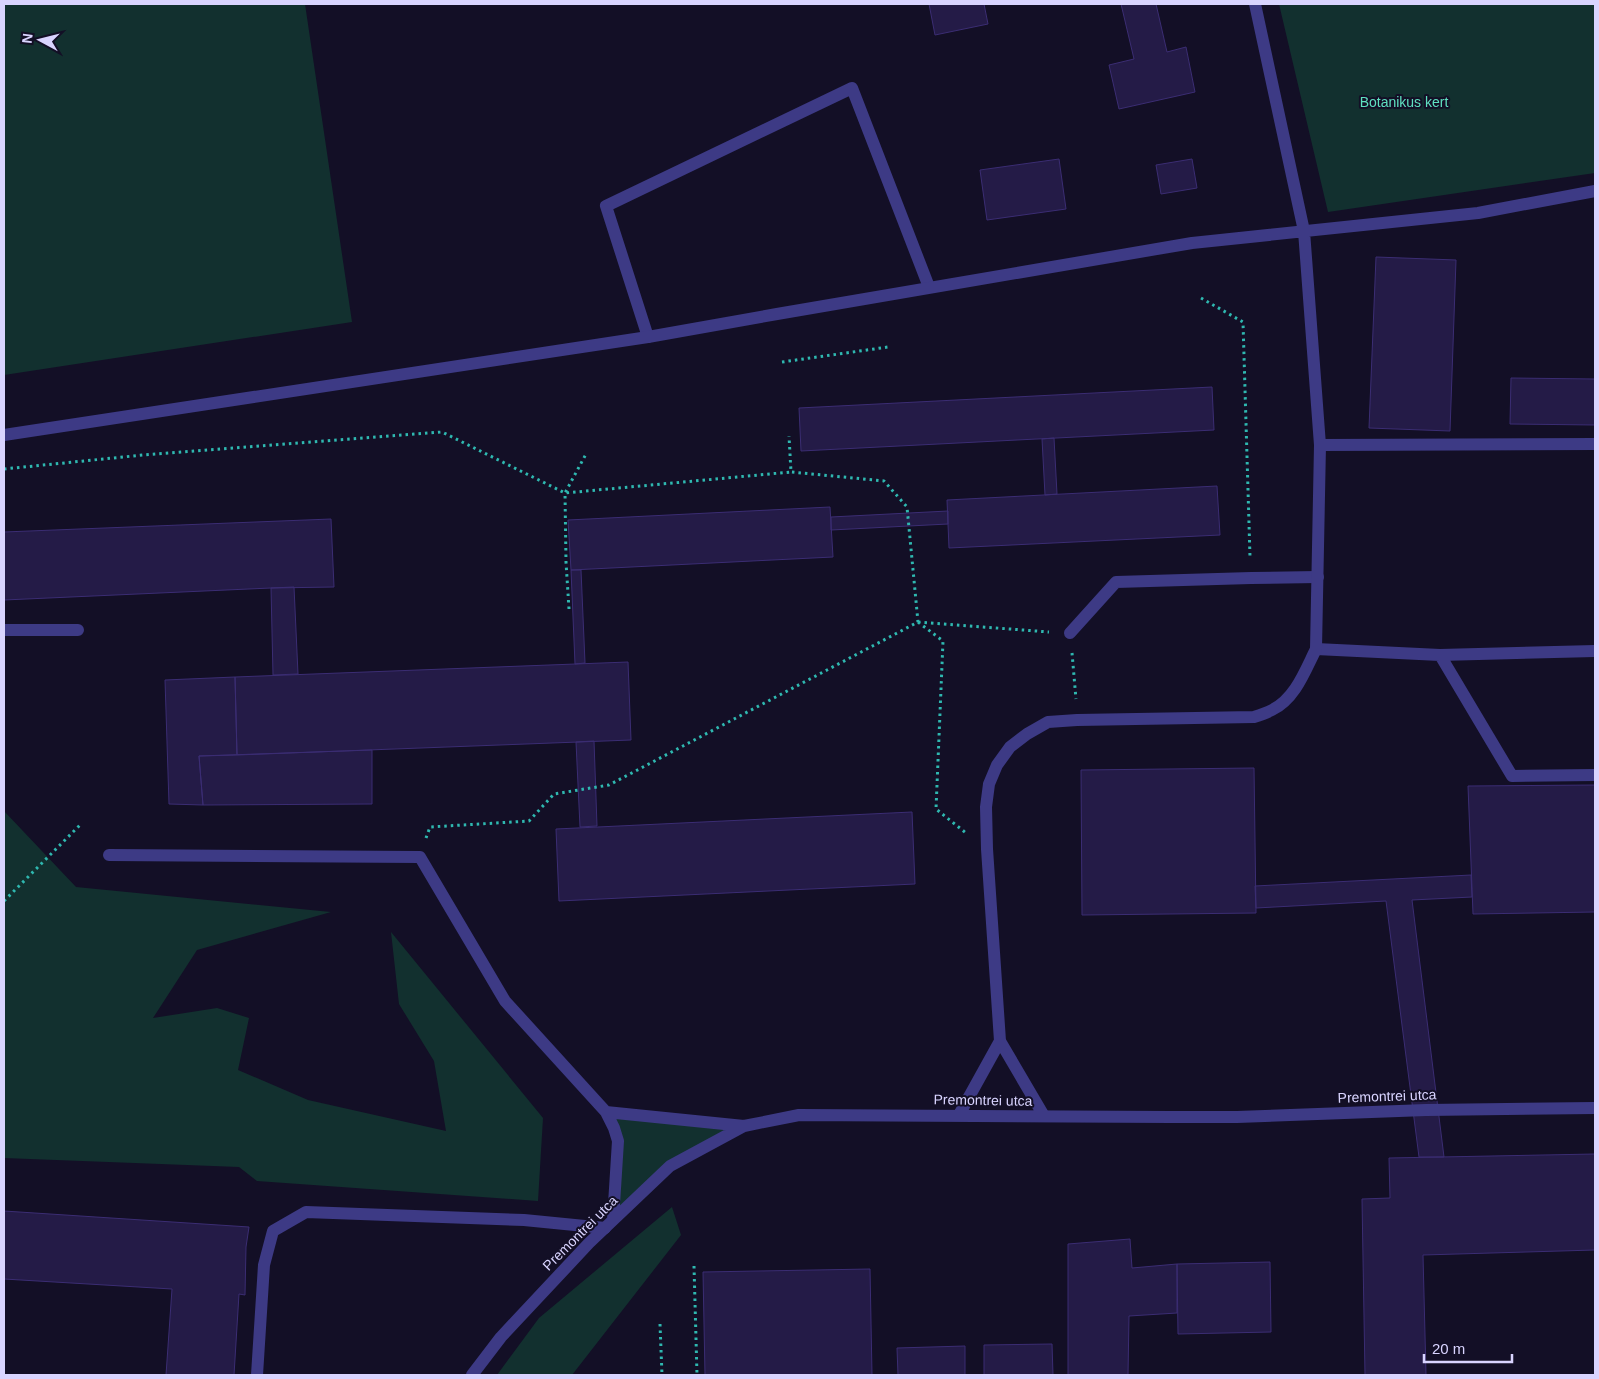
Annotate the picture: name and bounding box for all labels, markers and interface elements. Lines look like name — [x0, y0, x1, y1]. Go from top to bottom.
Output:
north arrow — [15, 15, 65, 65]
text: N — [19, 32, 36, 44]
park label: Botanikus kert — [1360, 94, 1448, 110]
street label: Premontrei utca — [1337, 1086, 1437, 1106]
street label: Premontrei utca — [933, 1091, 1033, 1109]
street label: Premontrei utca — [539, 1192, 621, 1274]
scale bar — [1424, 1332, 1512, 1364]
text: 20 m — [1432, 1340, 1465, 1357]

